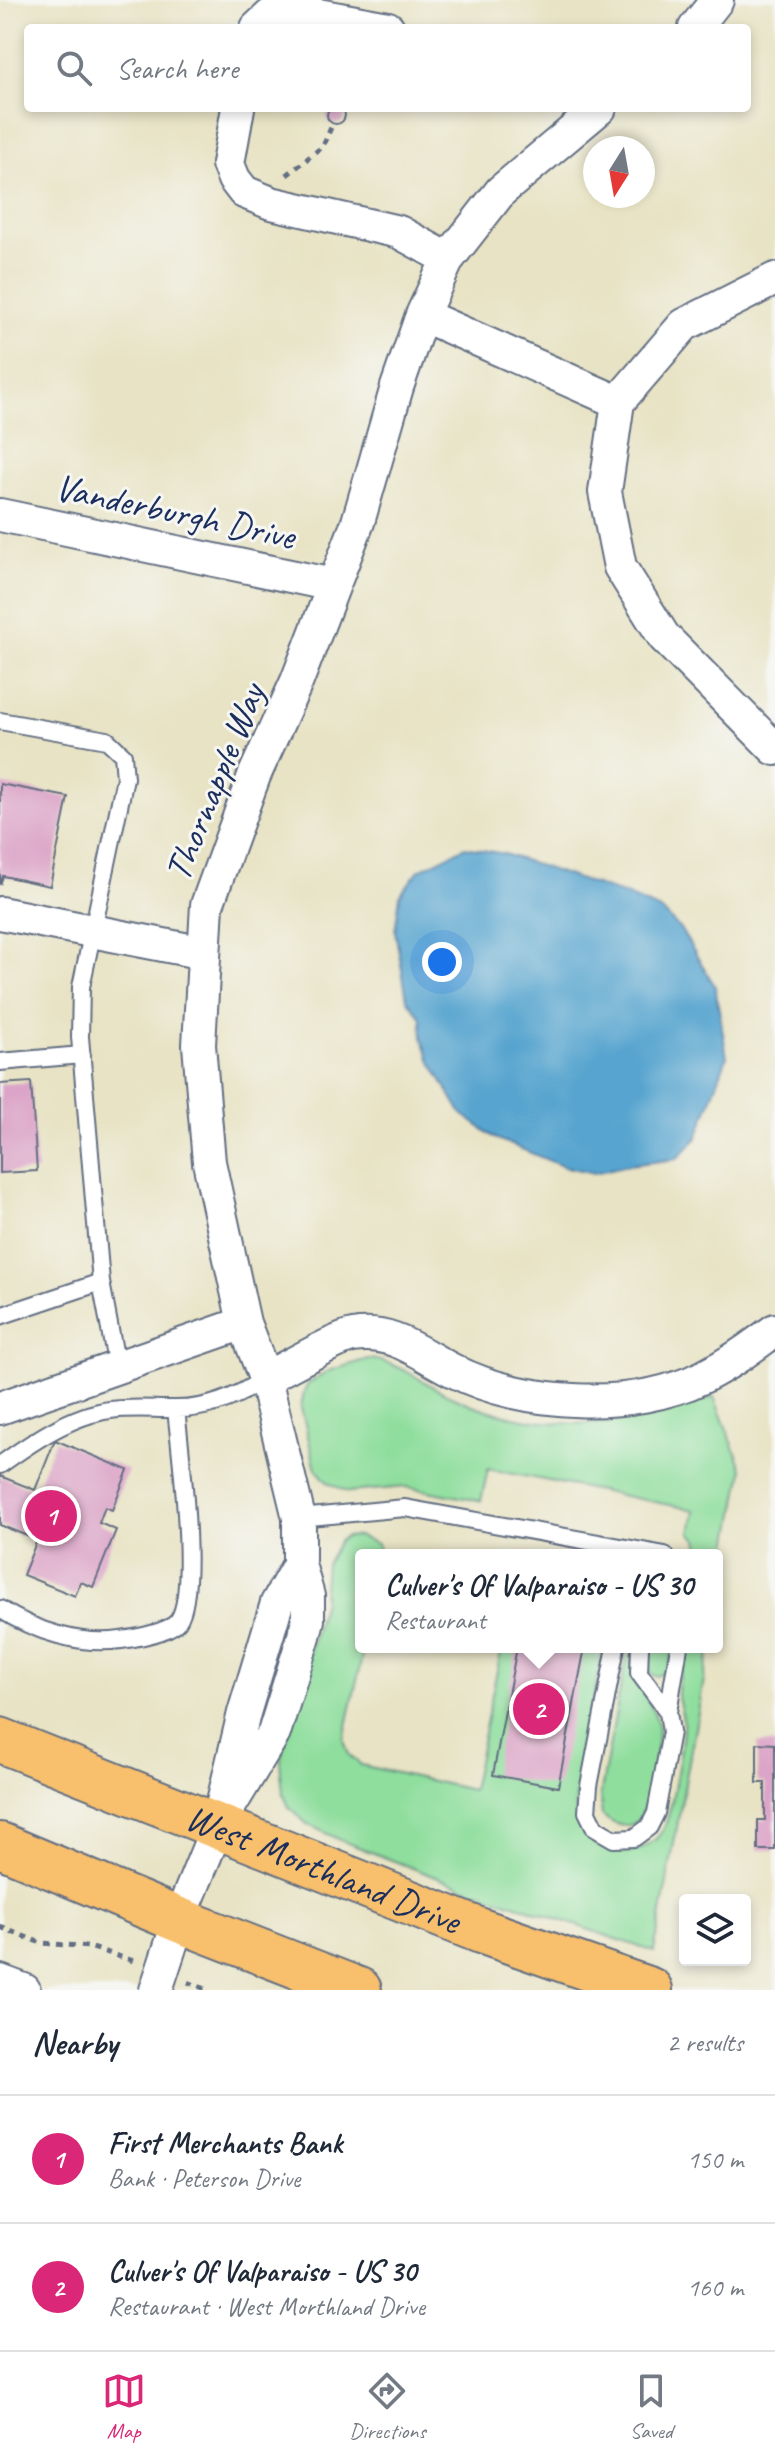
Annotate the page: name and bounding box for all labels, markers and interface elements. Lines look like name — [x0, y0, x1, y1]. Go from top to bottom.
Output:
search box — [24, 24, 751, 112]
icon: search — [52, 46, 96, 90]
text: Search here — [116, 49, 238, 87]
north arrow — [583, 136, 655, 208]
street label: Vanderburgh Drive — [51, 463, 302, 560]
street label: Thornapple Way — [154, 674, 276, 887]
your location — [422, 942, 462, 982]
pin: 1 — [25, 1486, 77, 1546]
popup — [355, 1549, 723, 1653]
text: Culver's Of Valparaiso - US 30 — [385, 1566, 693, 1604]
text: Restaurant — [385, 1604, 486, 1637]
pin: 2 — [513, 1679, 565, 1739]
street label: West Morthland Drive — [180, 1793, 469, 1945]
map controls — [679, 1894, 751, 1966]
button: layers — [679, 1894, 751, 1966]
text: Nearby — [32, 2021, 118, 2064]
text: 2 results — [667, 2026, 743, 2059]
text: First Merchants Bank — [108, 2124, 342, 2162]
text: 1 — [52, 2143, 64, 2176]
text: 150 m — [687, 2143, 743, 2176]
text: Bank · Peterson Drive — [108, 2162, 300, 2195]
text: Culver's Of Valparaiso - US 30 — [108, 2252, 416, 2290]
text: 2 — [52, 2271, 64, 2304]
text: 160 m — [687, 2271, 743, 2304]
text: Restaurant · West Morthland Drive — [108, 2290, 425, 2323]
tab: Map — [102, 2369, 146, 2445]
tab: Directions — [349, 2369, 426, 2445]
tab: Saved — [629, 2369, 673, 2445]

